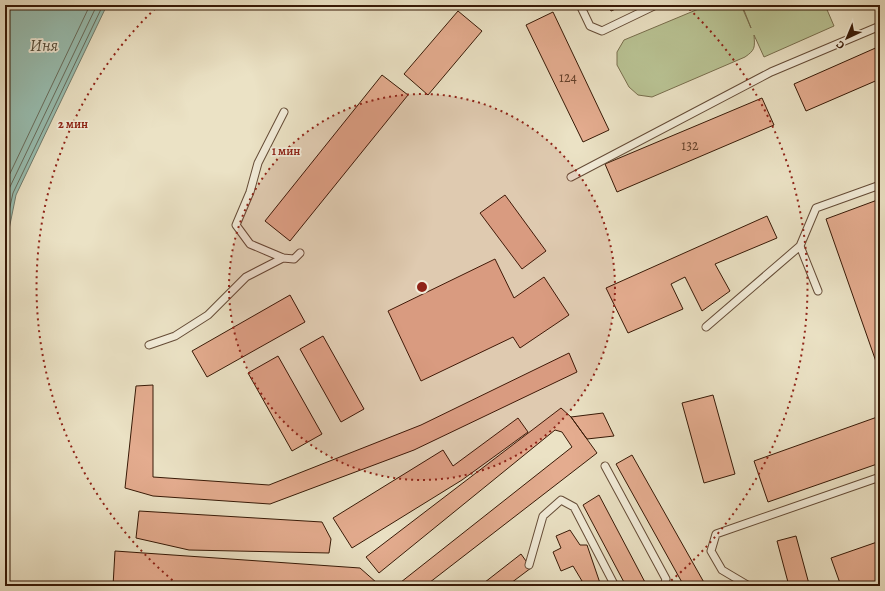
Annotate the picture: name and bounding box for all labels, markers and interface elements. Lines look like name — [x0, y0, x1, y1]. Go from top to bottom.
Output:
north arrow — [827, 18, 867, 58]
water label: Иня — [30, 34, 59, 57]
text: С — [833, 37, 848, 53]
house number: 124 — [559, 68, 577, 87]
text: 2 мин — [58, 116, 88, 132]
house number: 132 — [681, 136, 699, 155]
text: 1 мин — [272, 143, 300, 159]
centre of rings — [415, 280, 429, 294]

